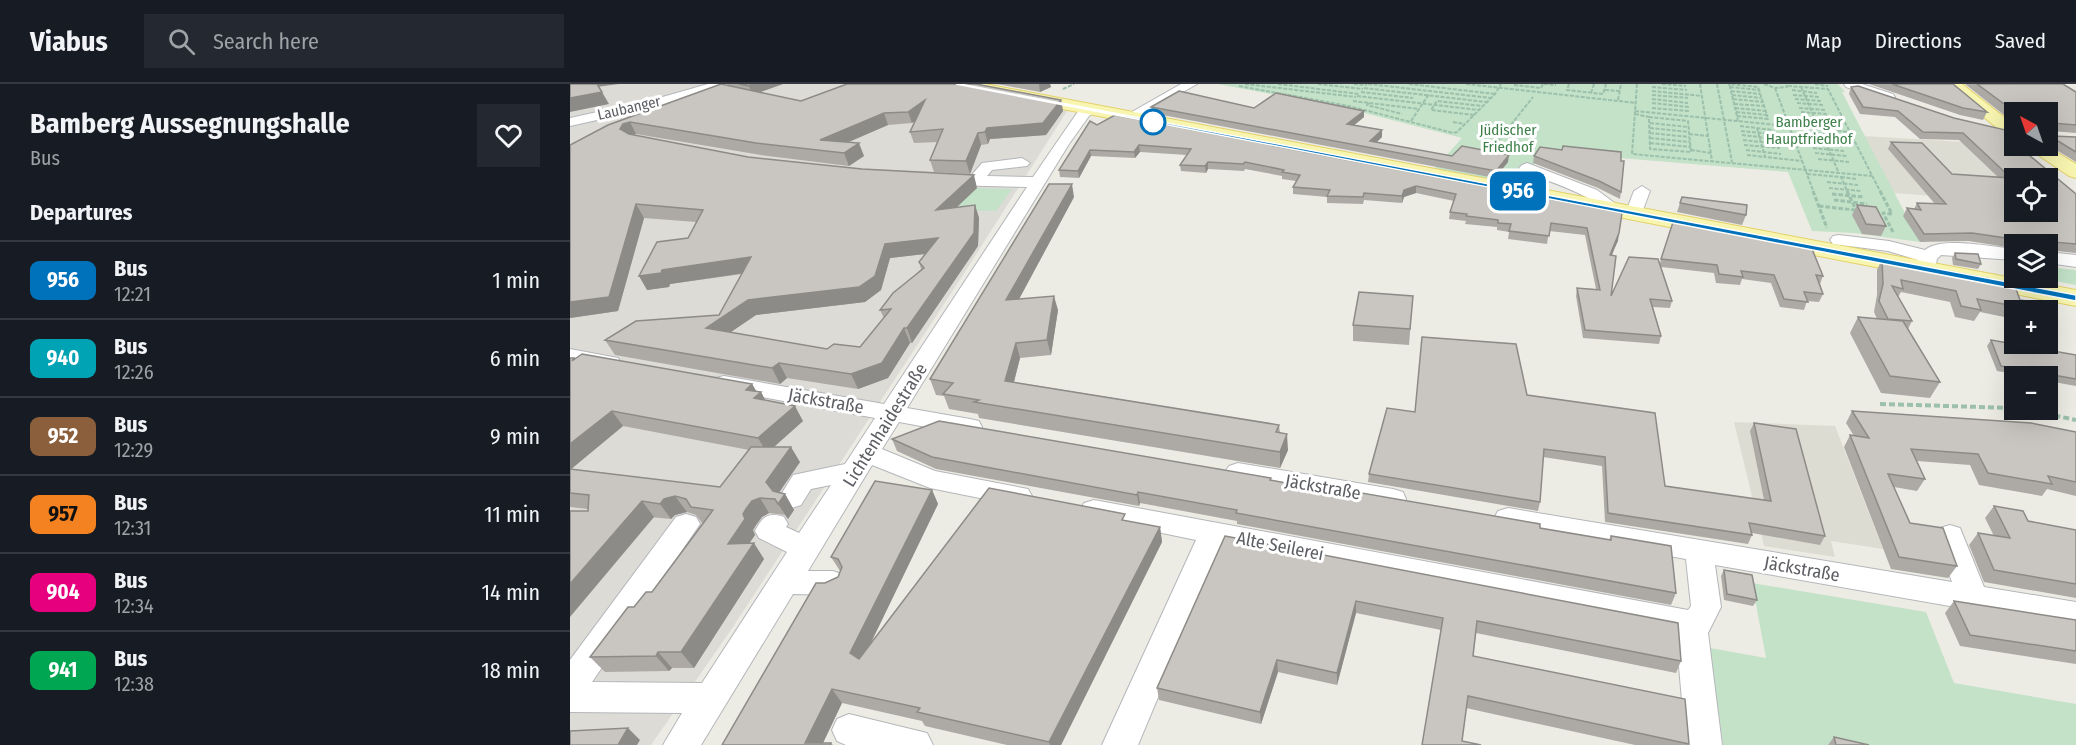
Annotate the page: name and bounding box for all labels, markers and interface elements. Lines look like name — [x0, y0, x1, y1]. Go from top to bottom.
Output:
search box — [144, 14, 564, 68]
text: Viabus — [30, 25, 108, 58]
icon: search — [165, 25, 198, 58]
text: Search here — [213, 28, 319, 55]
text: Map — [1805, 28, 1842, 54]
text: Directions — [1875, 28, 1962, 54]
text: Saved — [1995, 28, 2046, 54]
street label: Laubanger — [596, 92, 663, 124]
north arrow — [2004, 102, 2058, 156]
map controls — [2004, 102, 2058, 420]
button: heart — [477, 104, 540, 167]
text: Bamberg Aussegnungshalle — [30, 107, 350, 140]
unlabelled marker — [1140, 109, 1166, 135]
park label: Bamberger Hauptfriedhof — [1766, 113, 1854, 148]
park label: Jüdischer Friedhof — [1479, 121, 1537, 156]
text: Bus — [30, 146, 60, 170]
button: locate — [2004, 168, 2058, 222]
line badge: 956 — [1484, 172, 1552, 210]
text: 956 — [1502, 178, 1534, 204]
text: Departures — [30, 199, 132, 226]
button: layers — [2004, 234, 2058, 288]
text: Bus — [114, 255, 147, 282]
text: 956 — [47, 267, 79, 293]
text: 1 min — [492, 267, 540, 294]
text: 12:21 — [114, 282, 151, 306]
button: + — [2004, 300, 2058, 354]
text: Bus — [114, 333, 147, 360]
text: 940 — [47, 345, 79, 371]
text: 6 min — [490, 345, 540, 372]
street label: Lichtenhaidestraße — [838, 359, 932, 491]
text: 12:26 — [114, 360, 154, 384]
button: − — [2004, 366, 2058, 420]
street label: Jäckstraße — [786, 384, 866, 418]
text: Bus — [114, 411, 147, 438]
text: 952 — [48, 423, 78, 449]
text: 9 min — [490, 423, 540, 450]
text: 12:29 — [114, 438, 153, 462]
street label: Jäckstraße — [1283, 470, 1363, 504]
text: Bus — [114, 489, 147, 516]
text: 957 — [48, 501, 78, 527]
text: 11 min — [484, 501, 540, 528]
text: 12:31 — [114, 516, 151, 540]
street label: Alte Seilerei — [1235, 527, 1325, 565]
street label: Jäckstraße — [1762, 552, 1842, 586]
text: Bus — [114, 567, 147, 594]
text: 904 — [46, 579, 80, 605]
text: 14 min — [482, 579, 540, 606]
text: 12:34 — [114, 594, 154, 618]
text: Bus — [114, 645, 147, 672]
text: 941 — [49, 657, 77, 683]
text: 18 min — [481, 657, 540, 684]
text: 12:38 — [114, 672, 154, 696]

